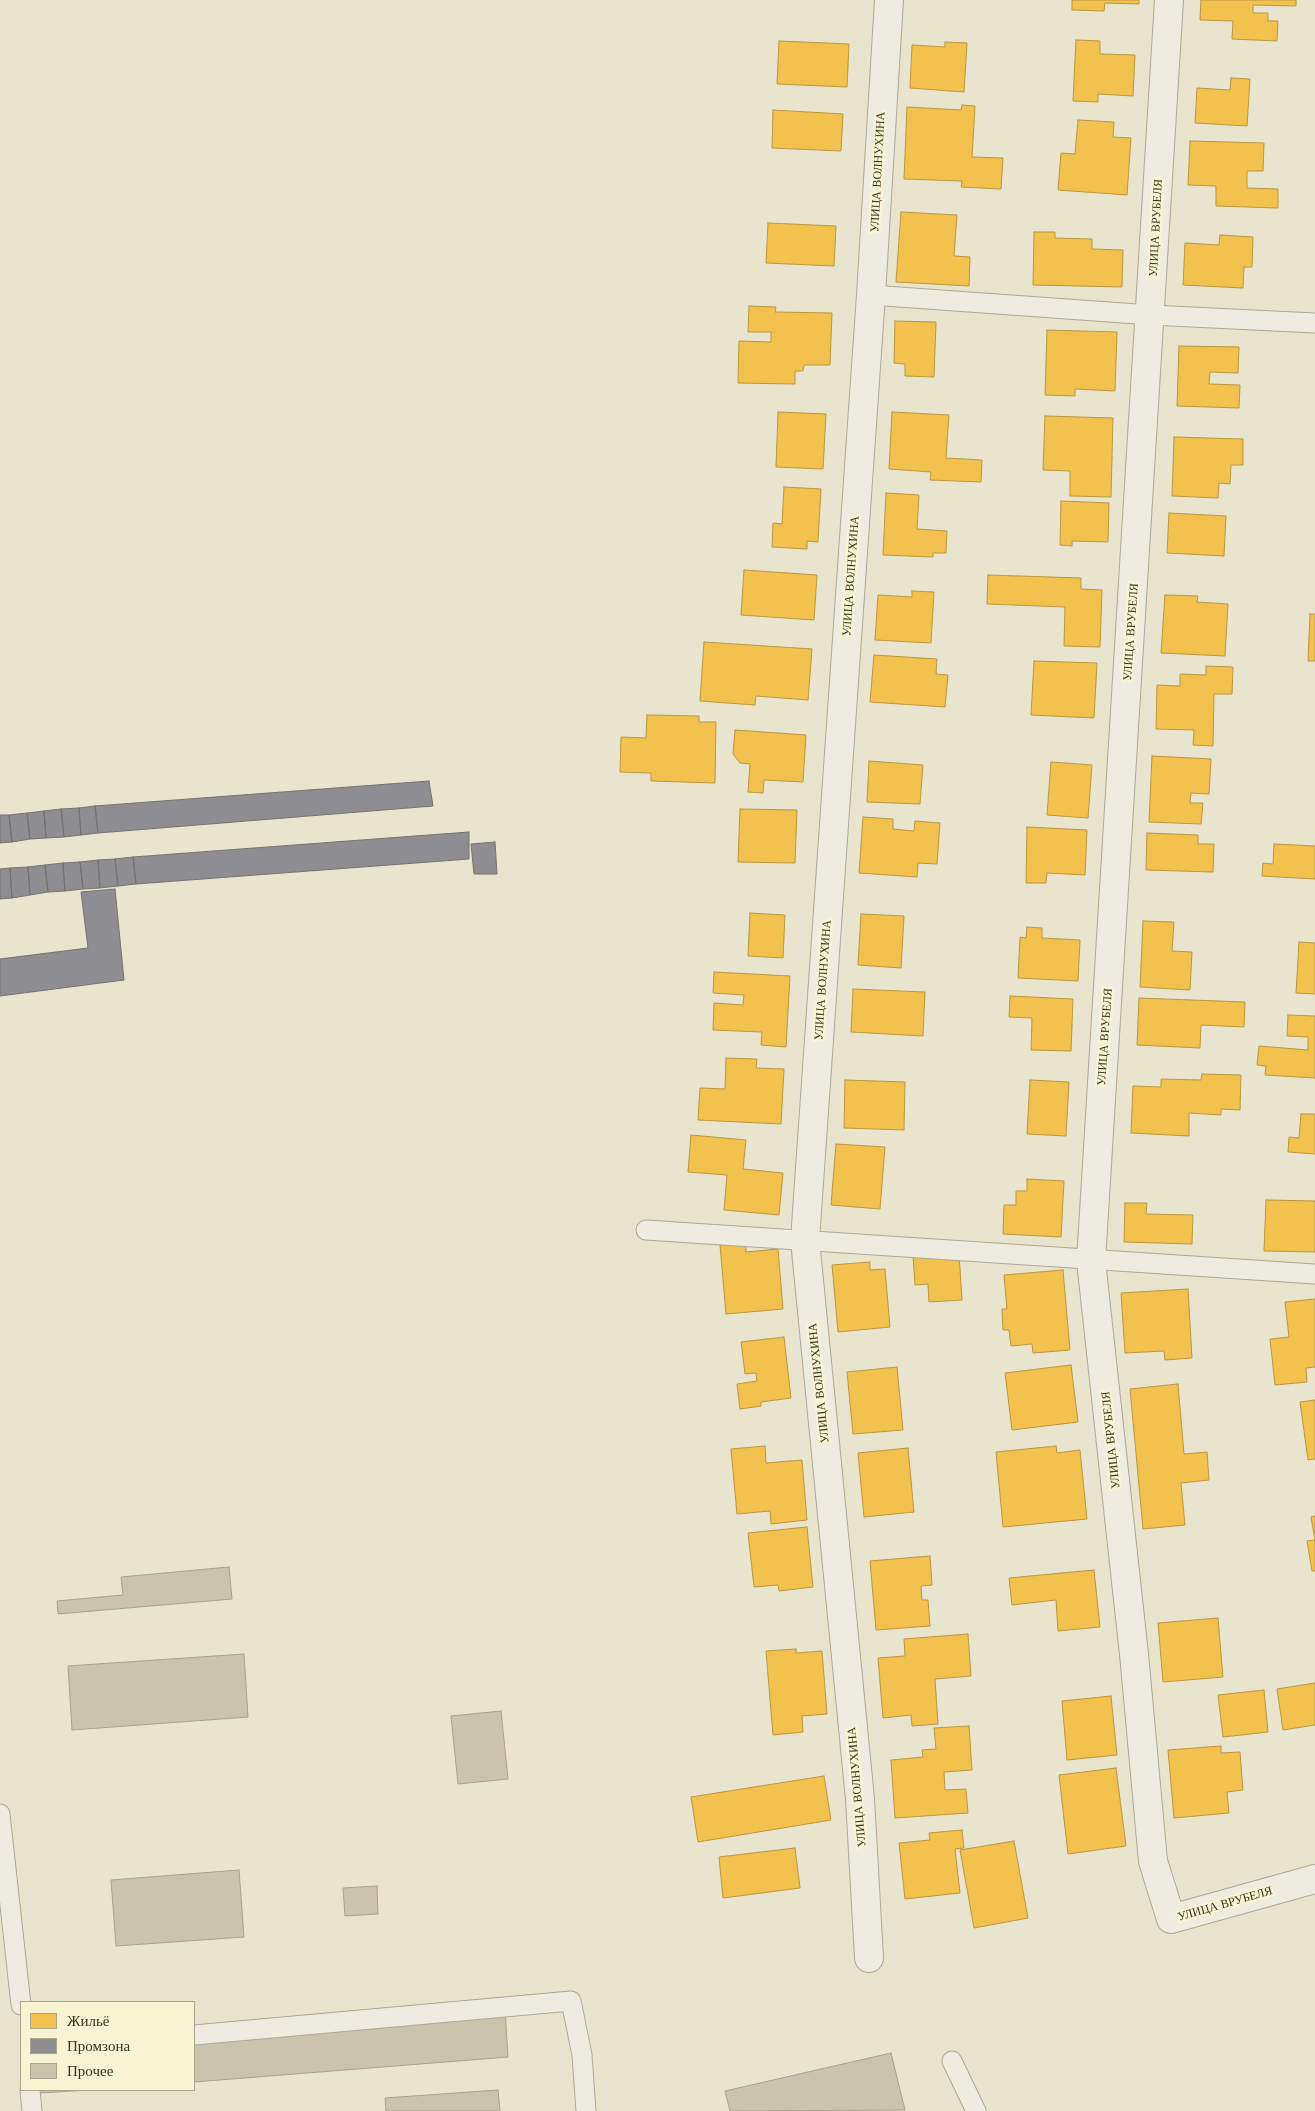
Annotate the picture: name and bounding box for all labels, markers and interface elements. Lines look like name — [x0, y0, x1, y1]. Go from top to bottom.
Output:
street label: УЛИЦА ВОЛНУХИНА — [868, 111, 888, 233]
street label: УЛИЦА ВРУБЕЛЯ — [1146, 179, 1166, 277]
street label: УЛИЦА ВОЛНУХИНА — [840, 515, 862, 637]
street label: УЛИЦА ВРУБЕЛЯ — [1120, 583, 1142, 681]
street label: УЛИЦА ВОЛНУХИНА — [812, 919, 834, 1041]
street label: УЛИЦА ВРУБЕЛЯ — [1094, 988, 1116, 1086]
street label: УЛИЦА ВОЛНУХИНА — [806, 1322, 832, 1444]
street label: УЛИЦА ВРУБЕЛЯ — [1099, 1391, 1123, 1489]
street label: УЛИЦА ВОЛНУХИНА — [845, 1726, 869, 1848]
street label: УЛИЦА ВРУБЕЛЯ — [1176, 1884, 1274, 1924]
legend — [20, 2001, 195, 2091]
text: Жильё — [67, 2011, 109, 2030]
text: Промзона — [67, 2036, 130, 2055]
text: Прочее — [67, 2061, 113, 2080]

